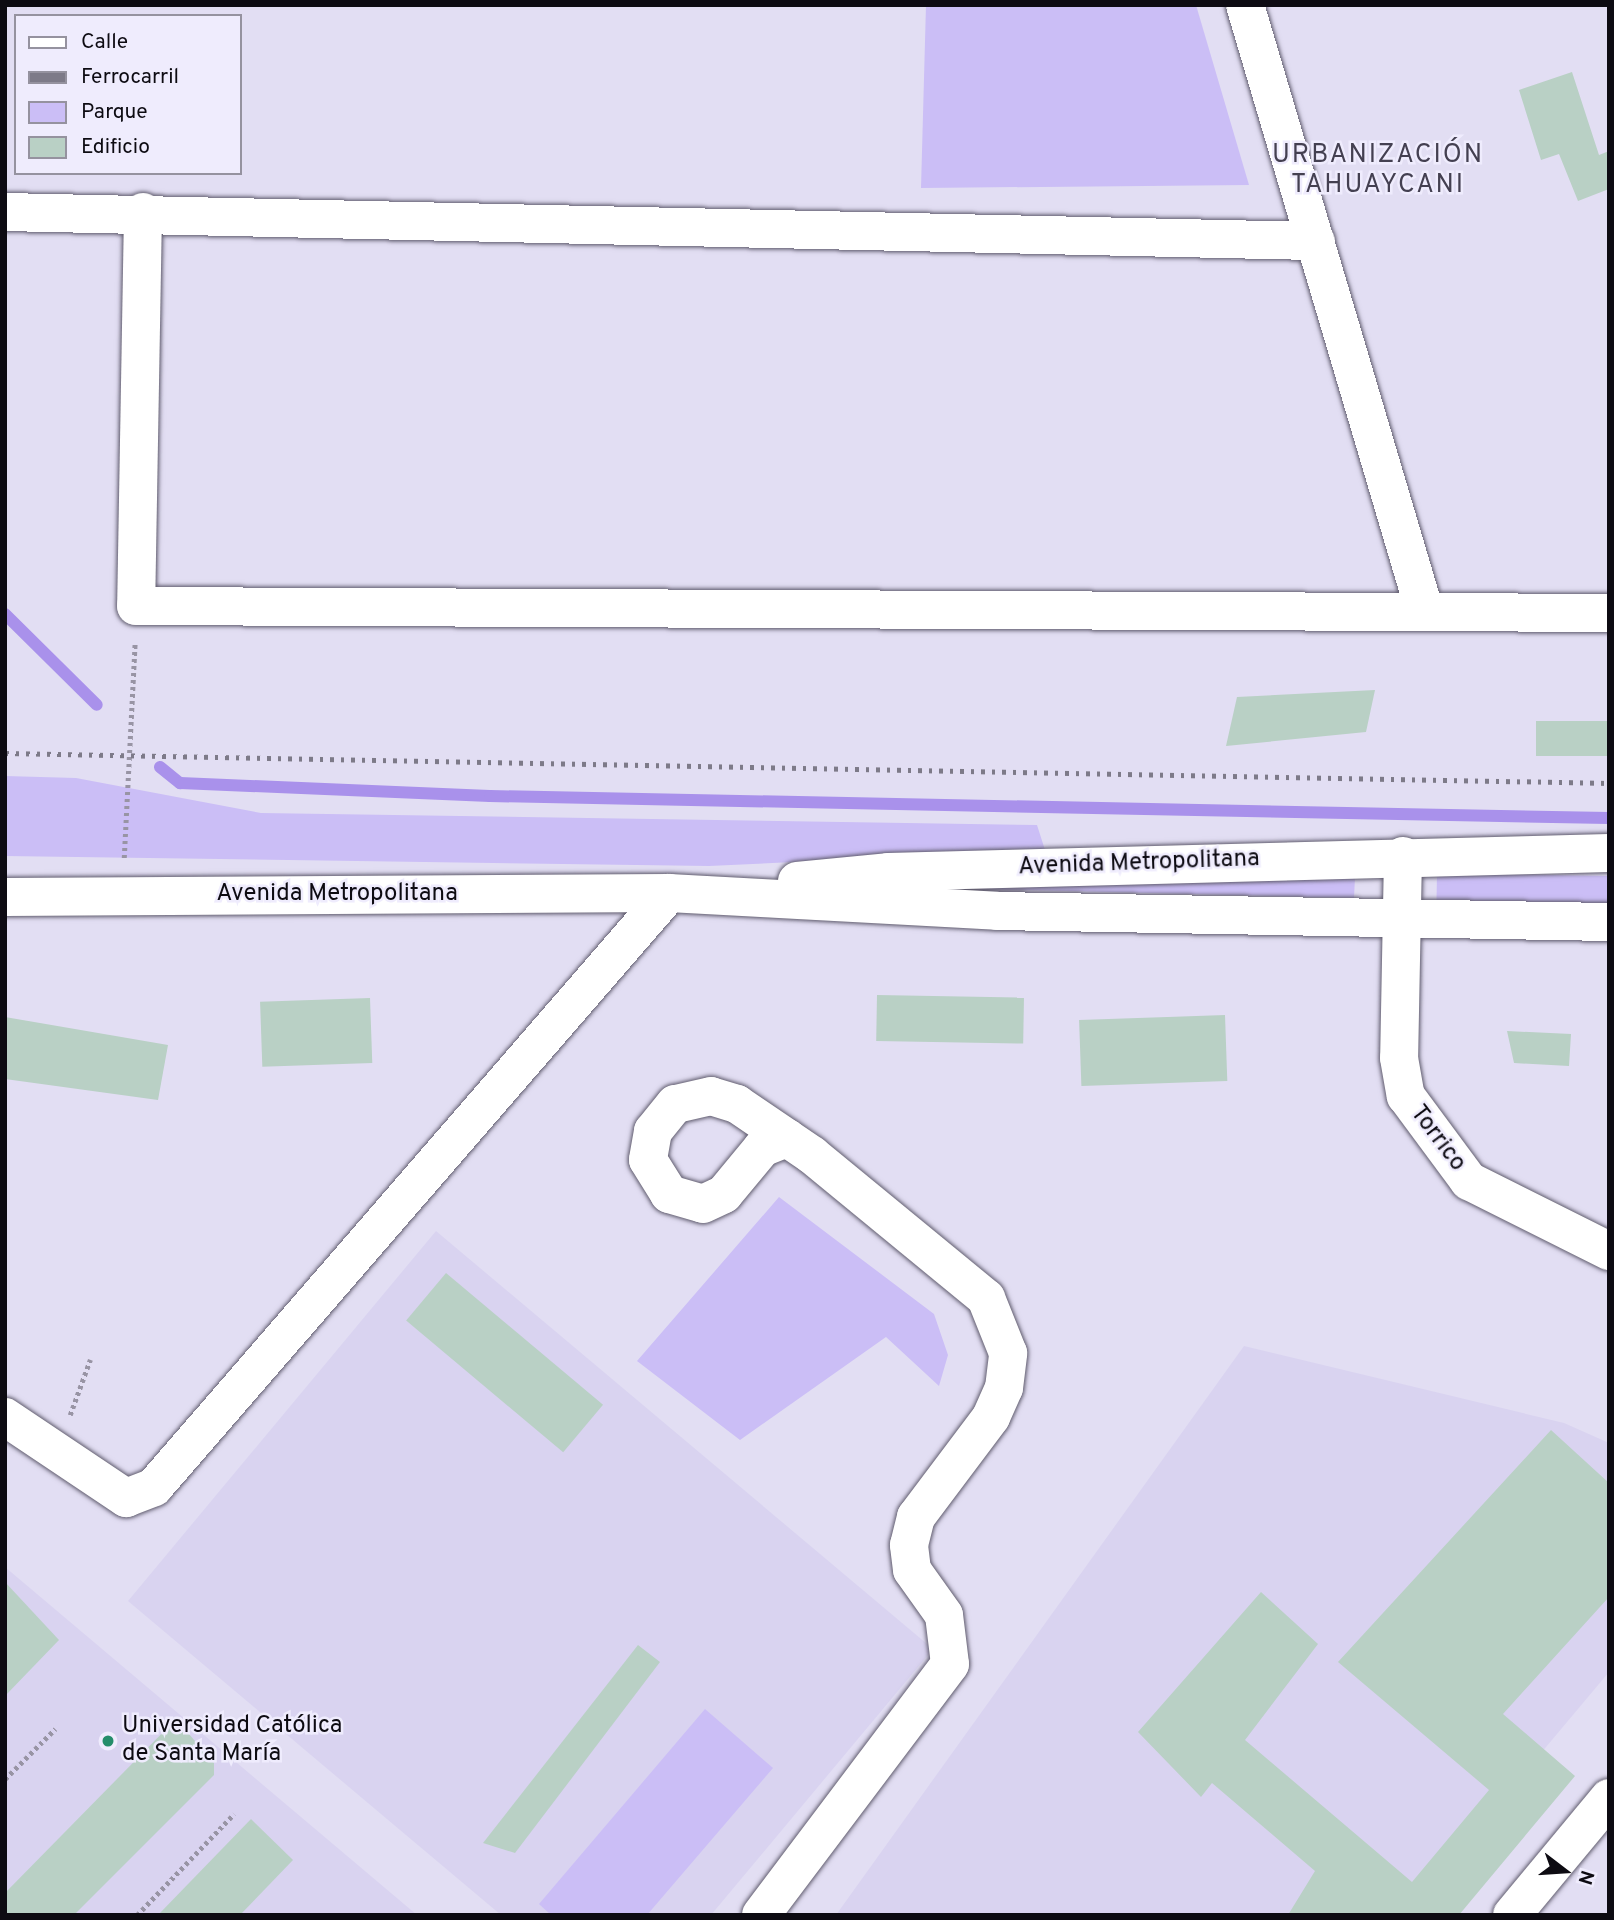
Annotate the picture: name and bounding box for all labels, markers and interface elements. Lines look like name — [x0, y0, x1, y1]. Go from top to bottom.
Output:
legend — [14, 14, 242, 175]
text: Calle — [81, 29, 128, 56]
text: Ferrocarril — [81, 64, 179, 91]
text: Parque — [81, 99, 148, 126]
text: Edificio — [81, 134, 150, 161]
district label: URBANIZACIÓN TAHUAYCANI — [1273, 140, 1483, 202]
street label: Avenida Metropolitana — [1018, 845, 1260, 883]
street label: Avenida Metropolitana — [216, 881, 458, 909]
street label: Torrico — [1403, 1100, 1471, 1178]
place label: Universidad Católica de Santa María — [122, 1713, 342, 1769]
marker: Universidad Católica de Santa María — [100, 1733, 116, 1749]
north arrow — [1530, 1836, 1600, 1906]
text: N — [1572, 1867, 1599, 1887]

